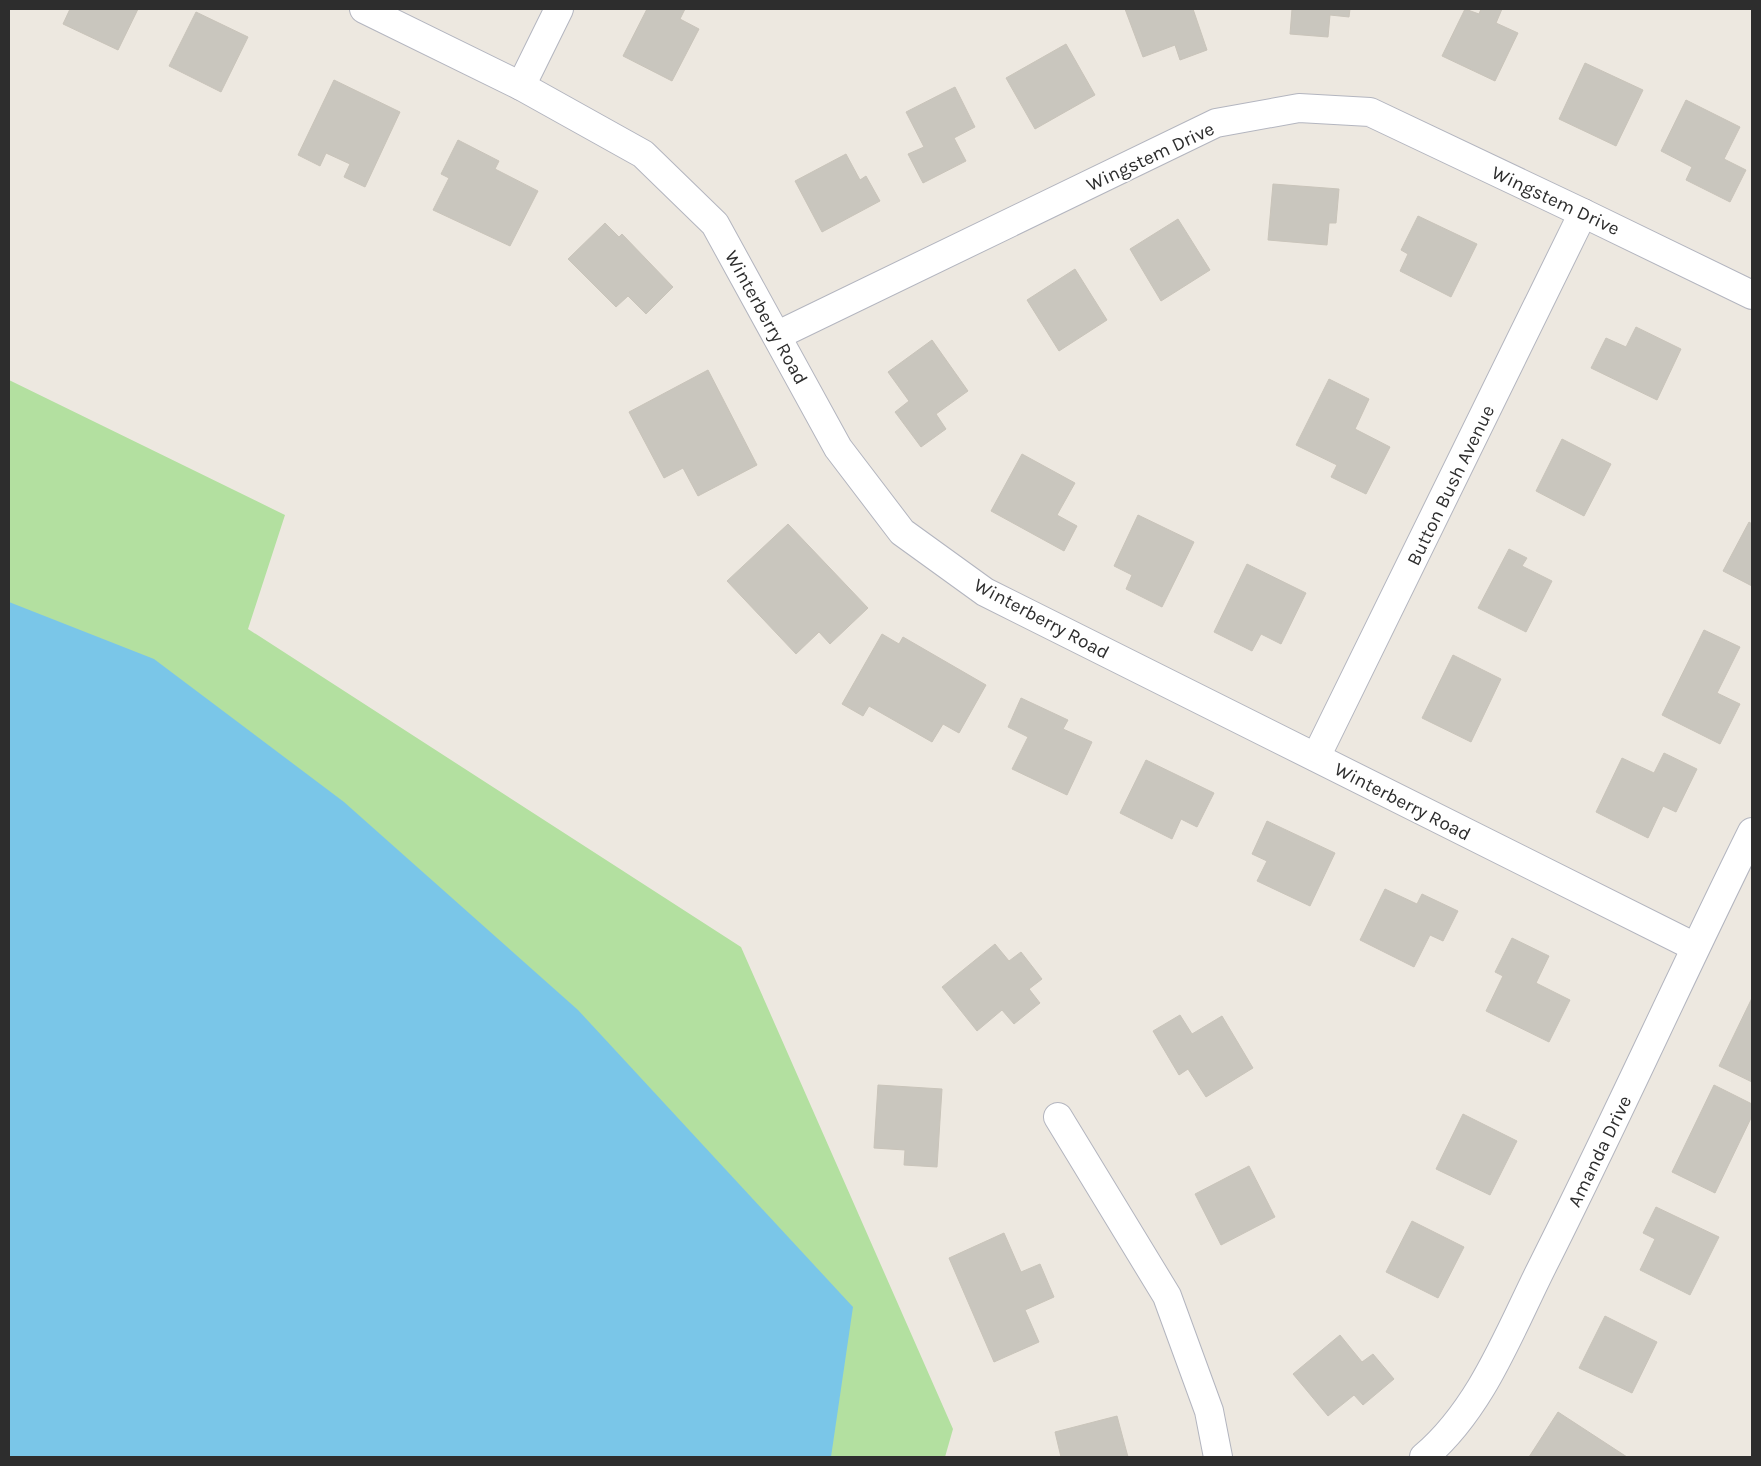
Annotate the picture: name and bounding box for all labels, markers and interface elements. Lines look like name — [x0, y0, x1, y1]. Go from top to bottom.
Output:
street label: Wingstem Drive — [1083, 118, 1218, 196]
street label: Wingstem Drive — [1488, 162, 1623, 240]
street label: Winterberry Road — [720, 247, 812, 388]
street label: Button Bush Avenue — [1402, 402, 1499, 569]
street label: Winterberry Road — [970, 574, 1113, 664]
street label: Winterberry Road — [1331, 758, 1474, 846]
street label: Amanda Drive — [1563, 1092, 1636, 1211]

